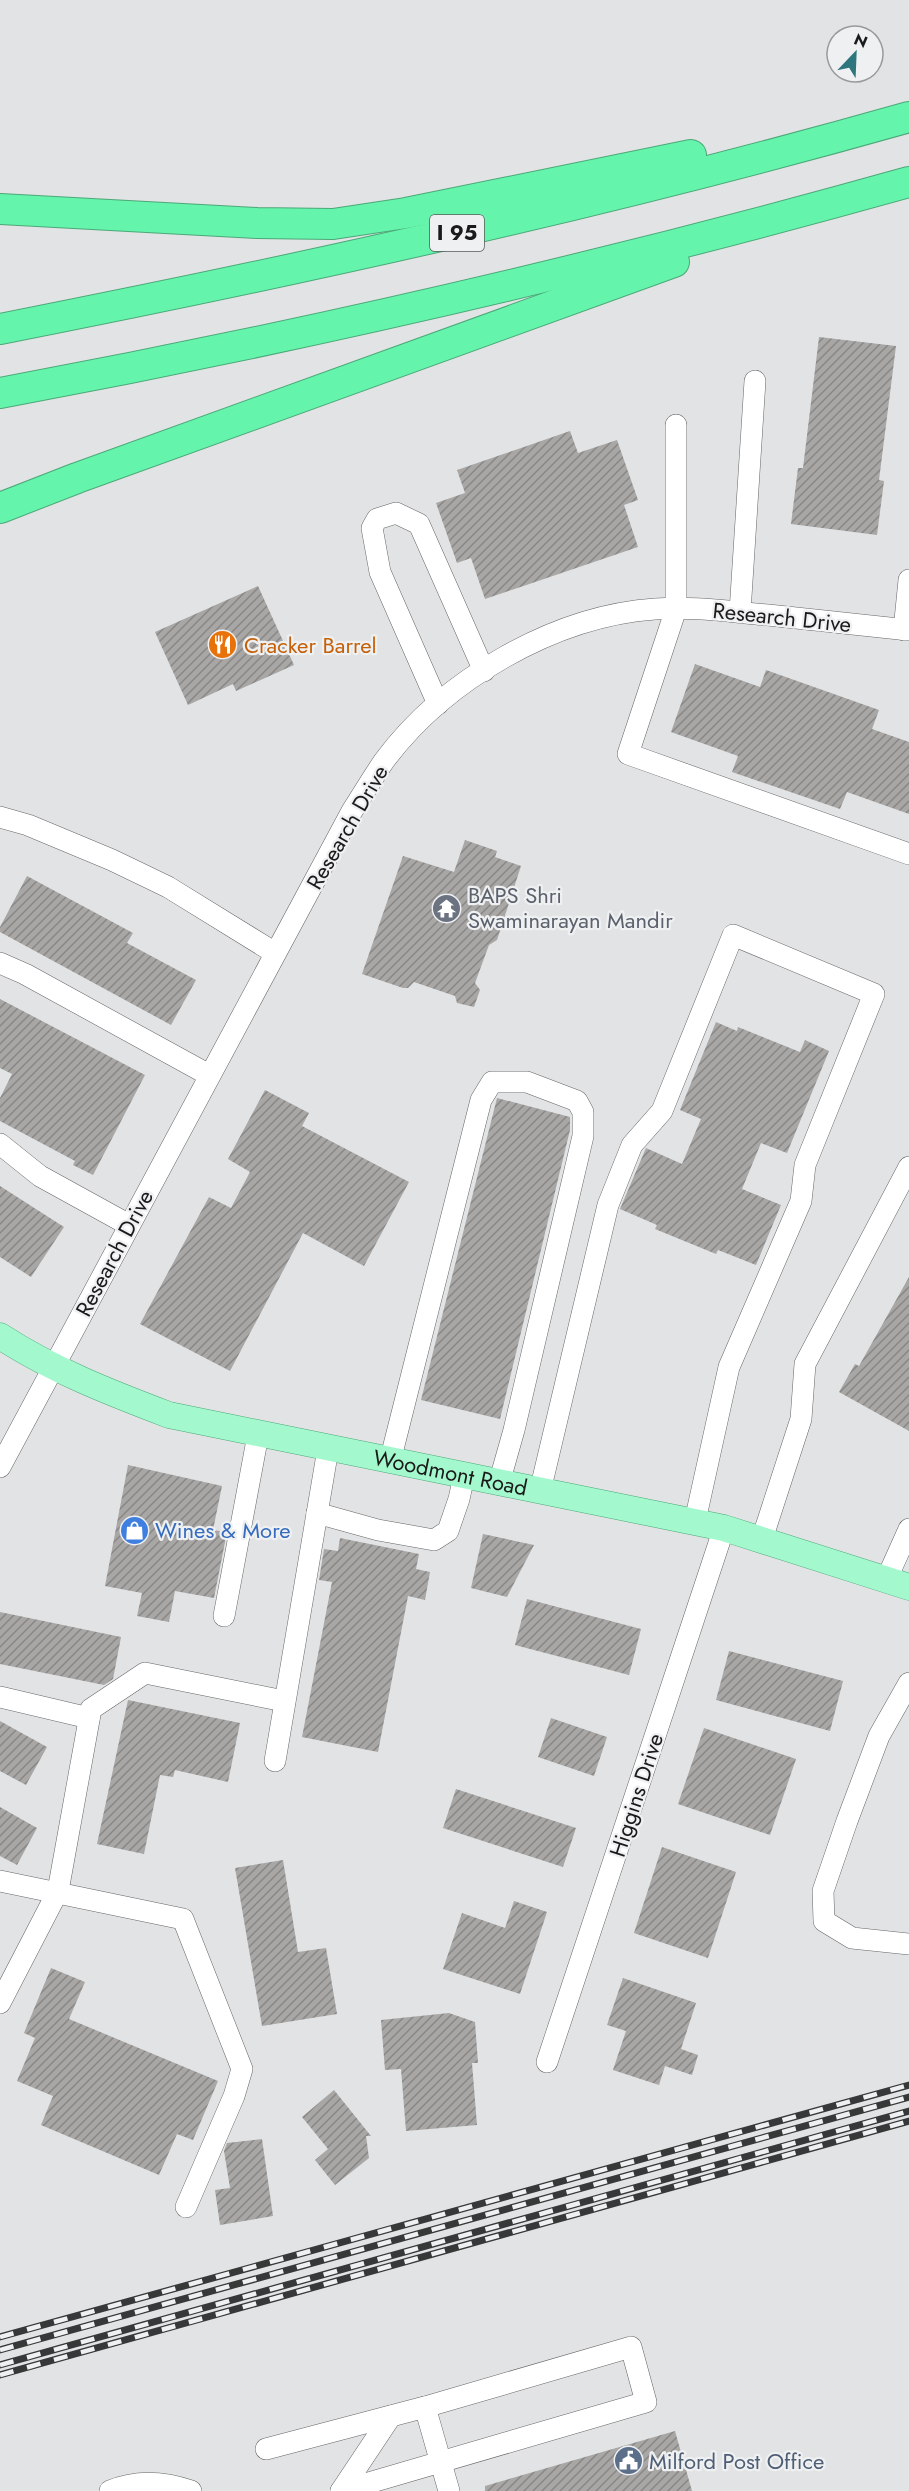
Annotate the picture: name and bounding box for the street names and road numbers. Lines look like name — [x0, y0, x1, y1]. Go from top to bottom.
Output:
road number: I 95 — [430, 215, 484, 251]
street label: Research Drive — [711, 594, 853, 640]
street label: Research Drive — [298, 759, 396, 895]
street label: Research Drive — [67, 1184, 161, 1322]
street label: Woodmont Road — [370, 1441, 530, 1504]
street label: Higgins Drive — [601, 1729, 671, 1861]

